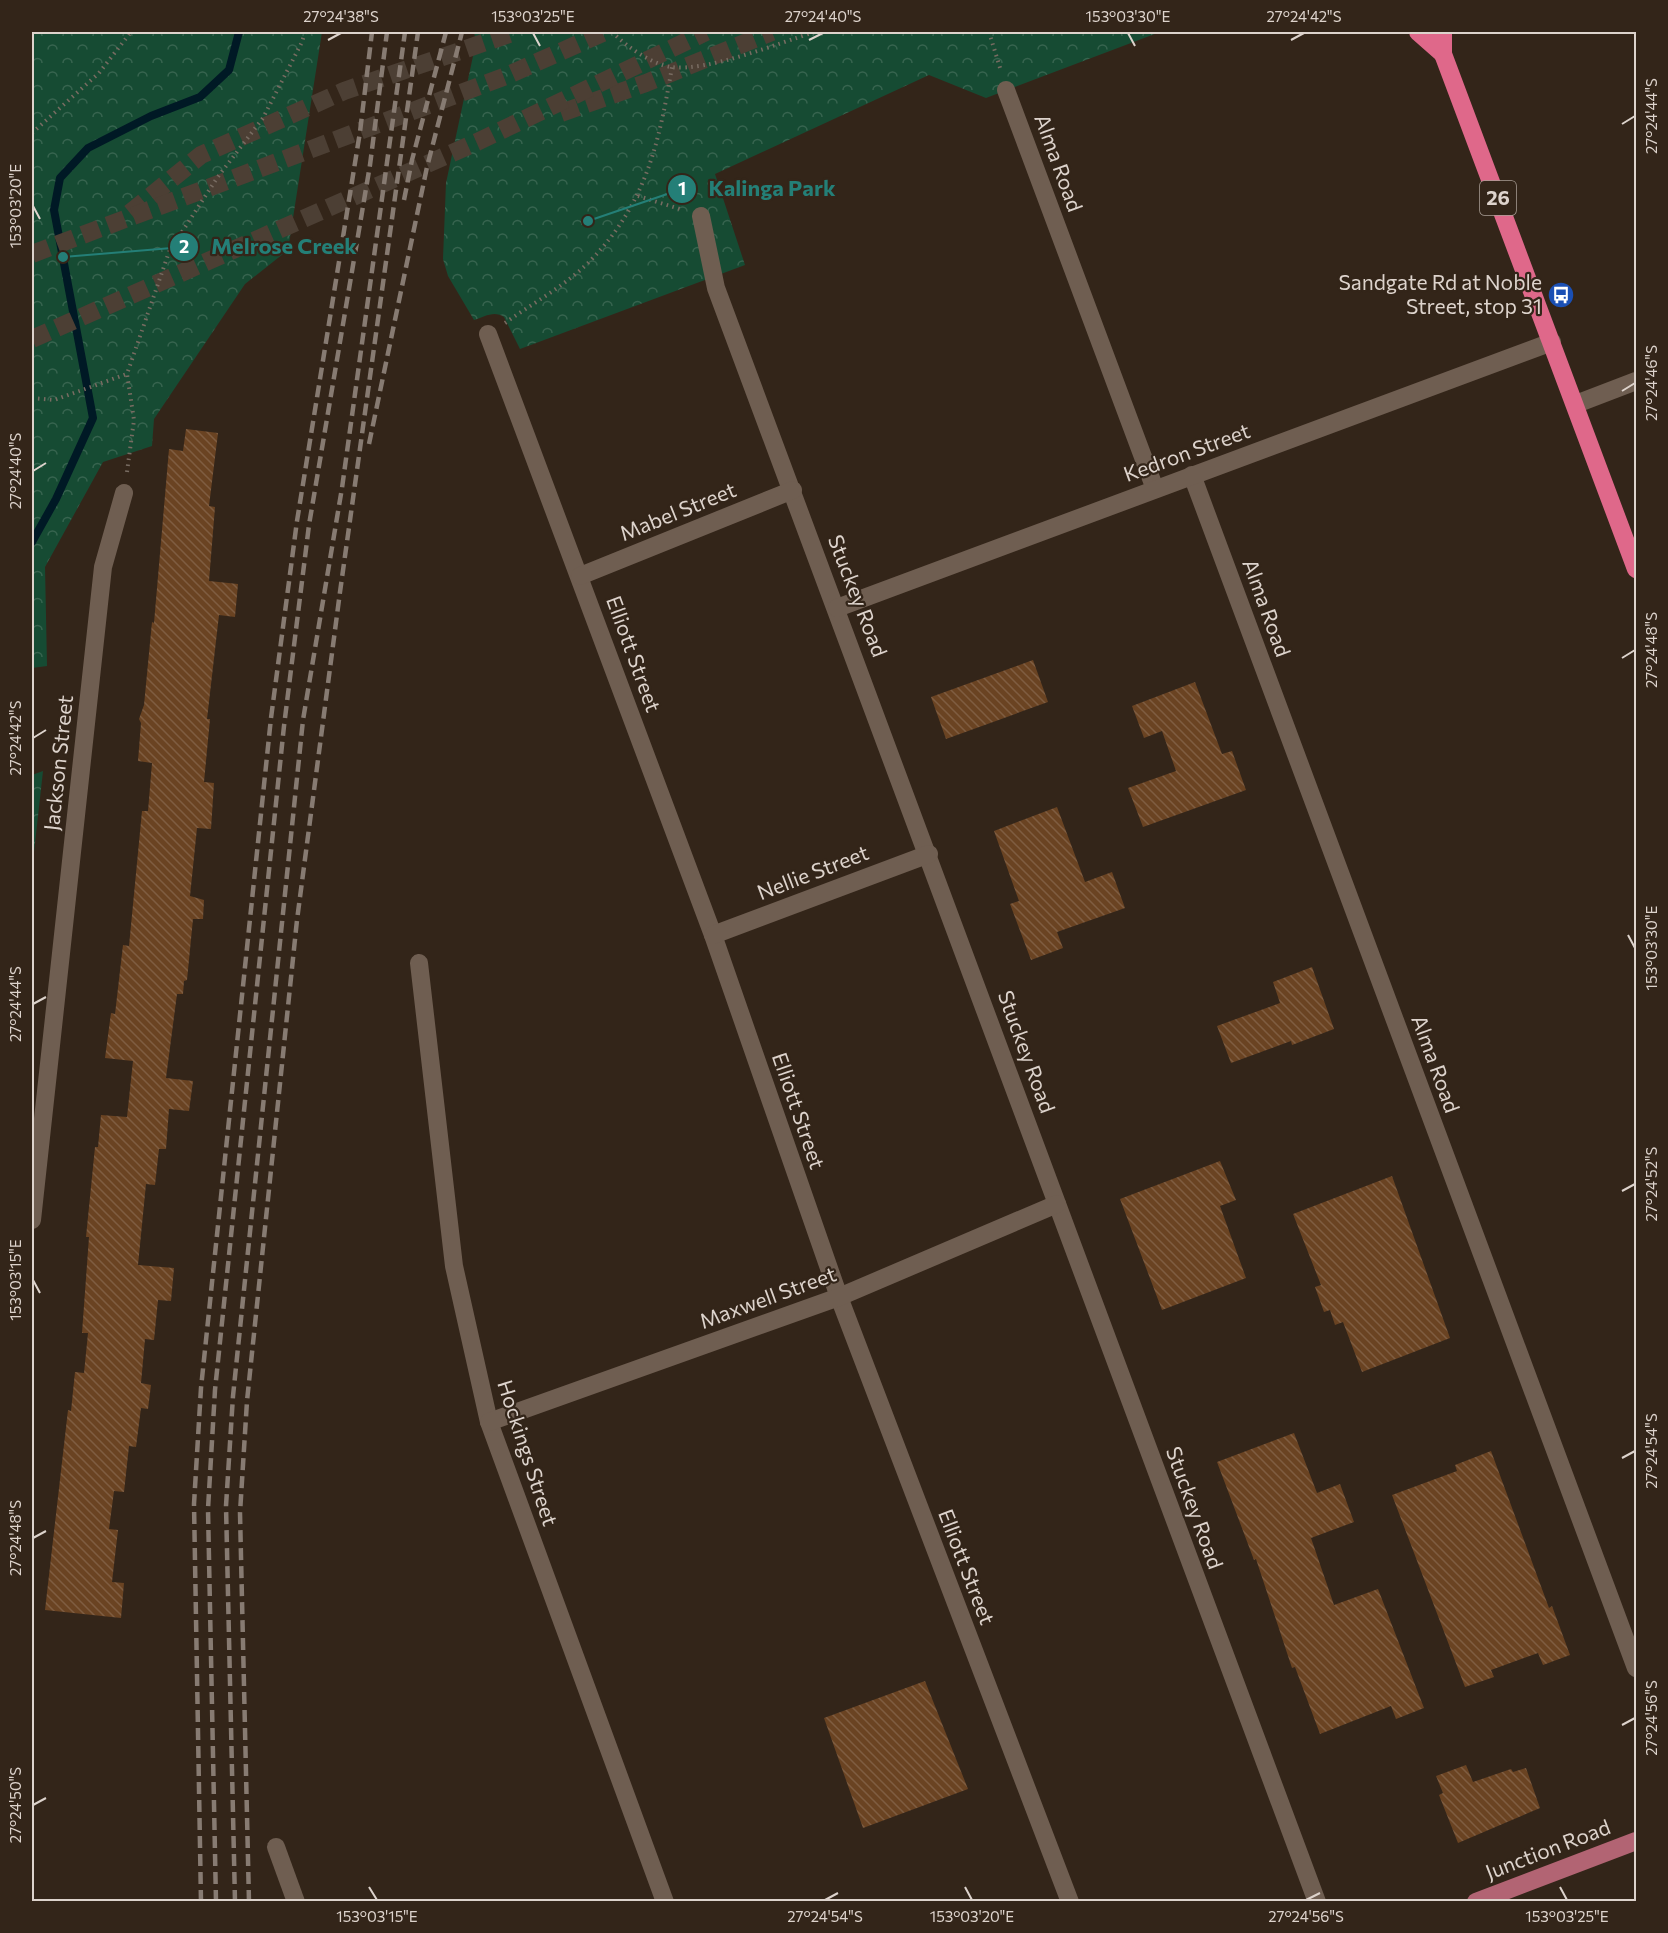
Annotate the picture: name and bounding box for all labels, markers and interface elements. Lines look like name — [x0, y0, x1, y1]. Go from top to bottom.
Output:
text: 27°24'38"S — [303, 7, 379, 25]
text: 153°03'25"E — [491, 7, 575, 25]
text: 27°24'40"S — [785, 7, 862, 25]
text: 153°03'30"E — [1086, 7, 1170, 25]
text: 27°24'42"S — [1267, 7, 1342, 25]
text: 27°24'44"S — [1642, 78, 1660, 154]
street label: Alma Road — [1030, 110, 1089, 215]
text: 153°03'20"E — [6, 164, 24, 248]
callout: Kalinga Park — [667, 169, 848, 209]
text: Kalinga Park — [708, 174, 836, 201]
text: 1 — [678, 177, 686, 199]
road number: 26 — [1480, 181, 1516, 215]
callout: Melrose Creek — [169, 227, 369, 267]
text: Melrose Creek — [211, 232, 357, 259]
text: 2 — [179, 235, 189, 257]
place label: Sandgate Rd at Noble Street, stop 31 — [1338, 269, 1542, 318]
bus stop icon: Sandgate Rd at Noble Street, stop 31 — [1546, 280, 1576, 310]
text: 27°24'46"S — [1642, 345, 1660, 421]
street label: Kedron Street — [1120, 417, 1253, 486]
text: 27°24'40"S — [6, 432, 24, 509]
street label: Mabel Street — [616, 476, 739, 545]
street label: Stuckey Road — [824, 531, 893, 660]
street label: Alma Road — [1238, 555, 1297, 660]
street label: Elliott Street — [602, 592, 667, 715]
text: 27°24'48"S — [1642, 612, 1660, 688]
street label: Jackson Street — [38, 694, 77, 832]
text: 27°24'42"S — [6, 700, 24, 775]
street label: Nellie Street — [753, 839, 872, 904]
text: 153°03'30"E — [1642, 906, 1660, 990]
text: 27°24'44"S — [6, 966, 24, 1042]
street label: Stuckey Road — [994, 987, 1061, 1116]
street label: Alma Road — [1407, 1011, 1466, 1116]
street label: Elliott Street — [768, 1049, 831, 1172]
text: 27°24'52"S — [1642, 1146, 1660, 1221]
text: 153°03'15"E — [6, 1239, 24, 1321]
street label: Maxwell Street — [696, 1260, 839, 1333]
street label: Hockings Street — [493, 1376, 564, 1529]
text: 27°24'54"S — [1642, 1413, 1660, 1489]
street label: Stuckey Road — [1162, 1443, 1229, 1572]
text: 27°24'48"S — [6, 1500, 24, 1576]
street label: Elliott Street — [934, 1505, 1001, 1628]
text: 27°24'56"S — [1642, 1680, 1660, 1756]
text: 27°24'50"S — [6, 1767, 24, 1843]
street label: Junction Road — [1481, 1813, 1614, 1884]
text: 153°03'15"E — [336, 1907, 418, 1925]
text: 27°24'54"S — [787, 1907, 863, 1925]
text: 153°03'20"E — [930, 1907, 1014, 1925]
text: 27°24'56"S — [1268, 1907, 1344, 1925]
text: 153°03'25"E — [1525, 1907, 1609, 1925]

